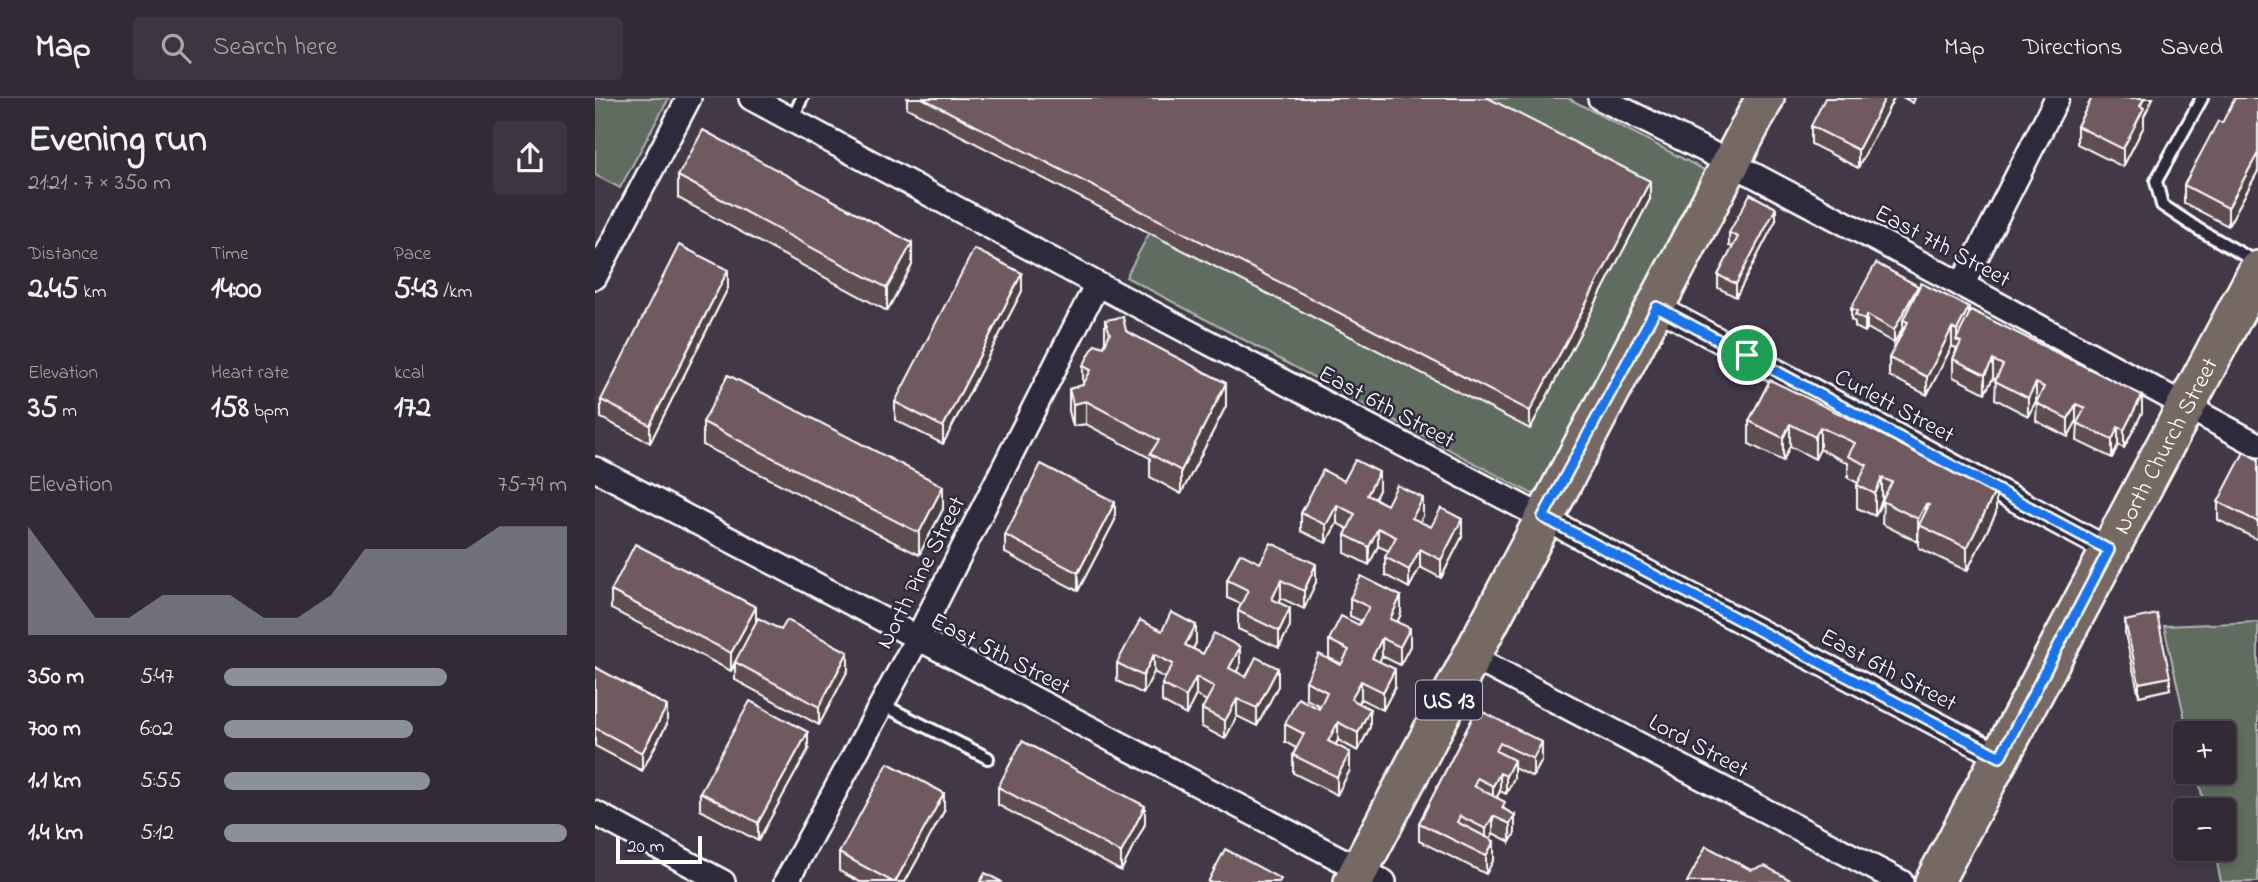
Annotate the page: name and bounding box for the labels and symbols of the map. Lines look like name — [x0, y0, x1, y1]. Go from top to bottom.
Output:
street label: East 7th Street — [1868, 197, 2016, 298]
pin — [1717, 325, 1777, 385]
street label: North Church Street — [2106, 352, 2229, 541]
street label: East 6th Street — [1311, 357, 1460, 459]
street label: Curlett Street — [1827, 361, 1960, 454]
street label: North Pine Street — [869, 491, 976, 656]
street label: East 5th Street — [924, 605, 1076, 706]
street label: East 6th Street — [1813, 620, 1962, 722]
road number: US 13 — [1416, 680, 1482, 720]
street label: Lord Street — [1642, 706, 1754, 788]
scale bar — [616, 833, 702, 865]

